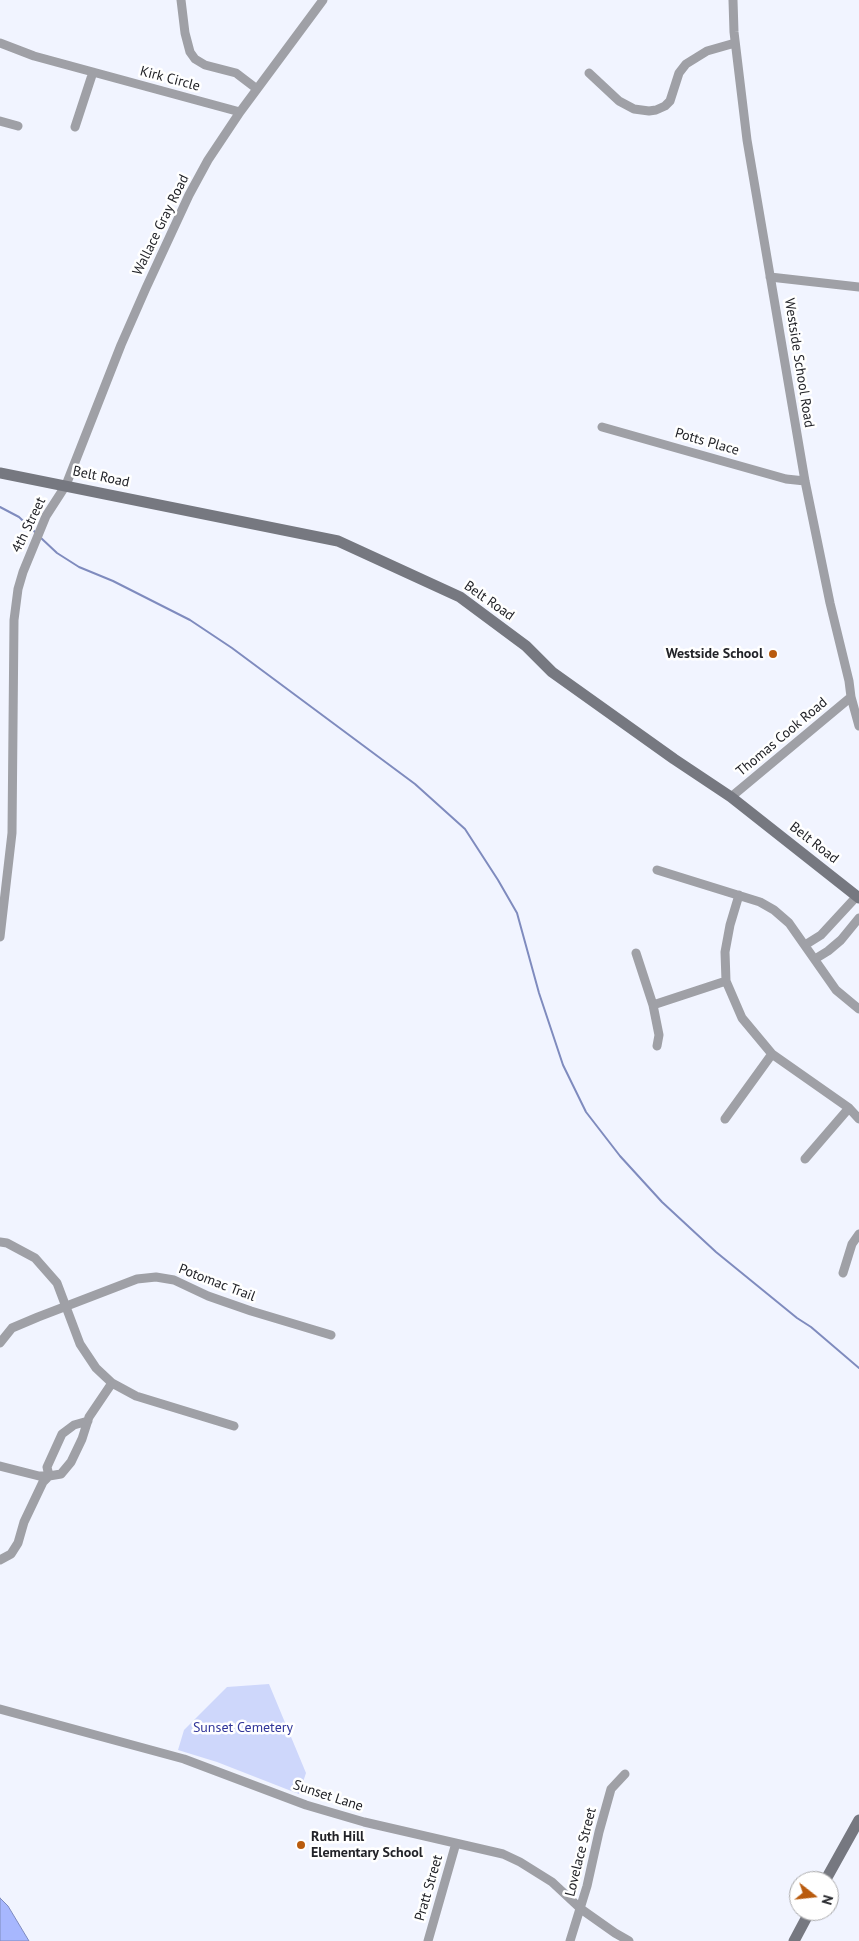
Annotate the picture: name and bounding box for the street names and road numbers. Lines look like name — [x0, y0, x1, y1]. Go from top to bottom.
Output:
street label: Kirk Circle — [138, 63, 202, 95]
street label: Wallace Gray Road — [129, 172, 193, 278]
street label: Westside School Road — [780, 297, 818, 429]
street label: Potts Place — [673, 425, 741, 459]
street label: Belt Road — [71, 463, 131, 491]
street label: 4th Street — [8, 495, 50, 555]
street label: Belt Road — [461, 578, 517, 624]
street label: Thomas Cook Road — [733, 694, 831, 780]
street label: Belt Road — [786, 819, 842, 867]
street label: Potomac Trail — [176, 1261, 258, 1305]
street label: Sunset Lane — [291, 1777, 365, 1815]
street label: Lovelace Street — [562, 1806, 600, 1898]
street label: Pratt Street — [412, 1853, 446, 1923]

